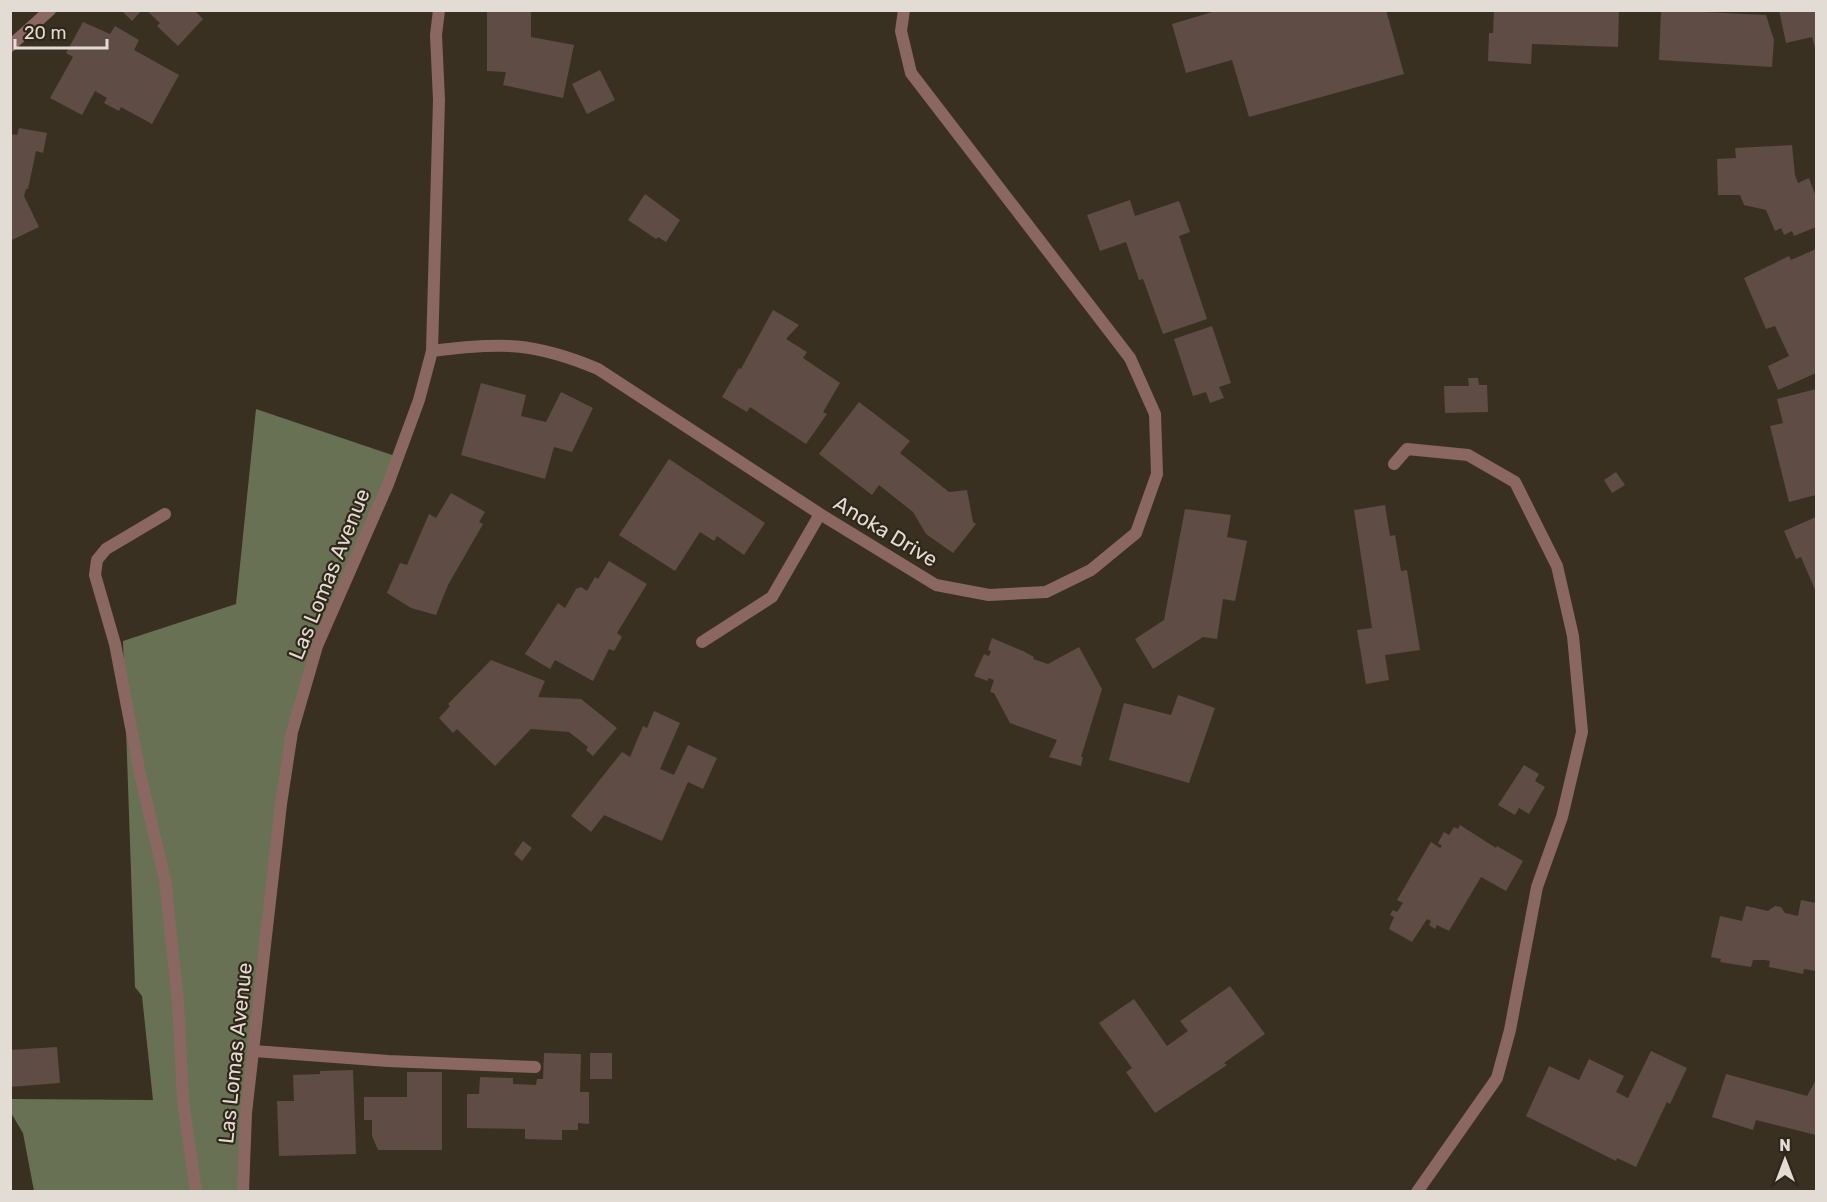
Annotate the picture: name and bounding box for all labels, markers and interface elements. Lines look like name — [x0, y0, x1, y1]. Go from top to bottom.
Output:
scale bar — [15, 12, 106, 50]
text: 20 m — [24, 22, 66, 44]
street label: Las Lomas Avenue — [283, 485, 375, 663]
street label: Anoka Drive — [830, 490, 942, 572]
street label: Las Lomas Avenue — [213, 961, 257, 1145]
north arrow — [1755, 1130, 1815, 1190]
text: N — [1779, 1136, 1791, 1155]

